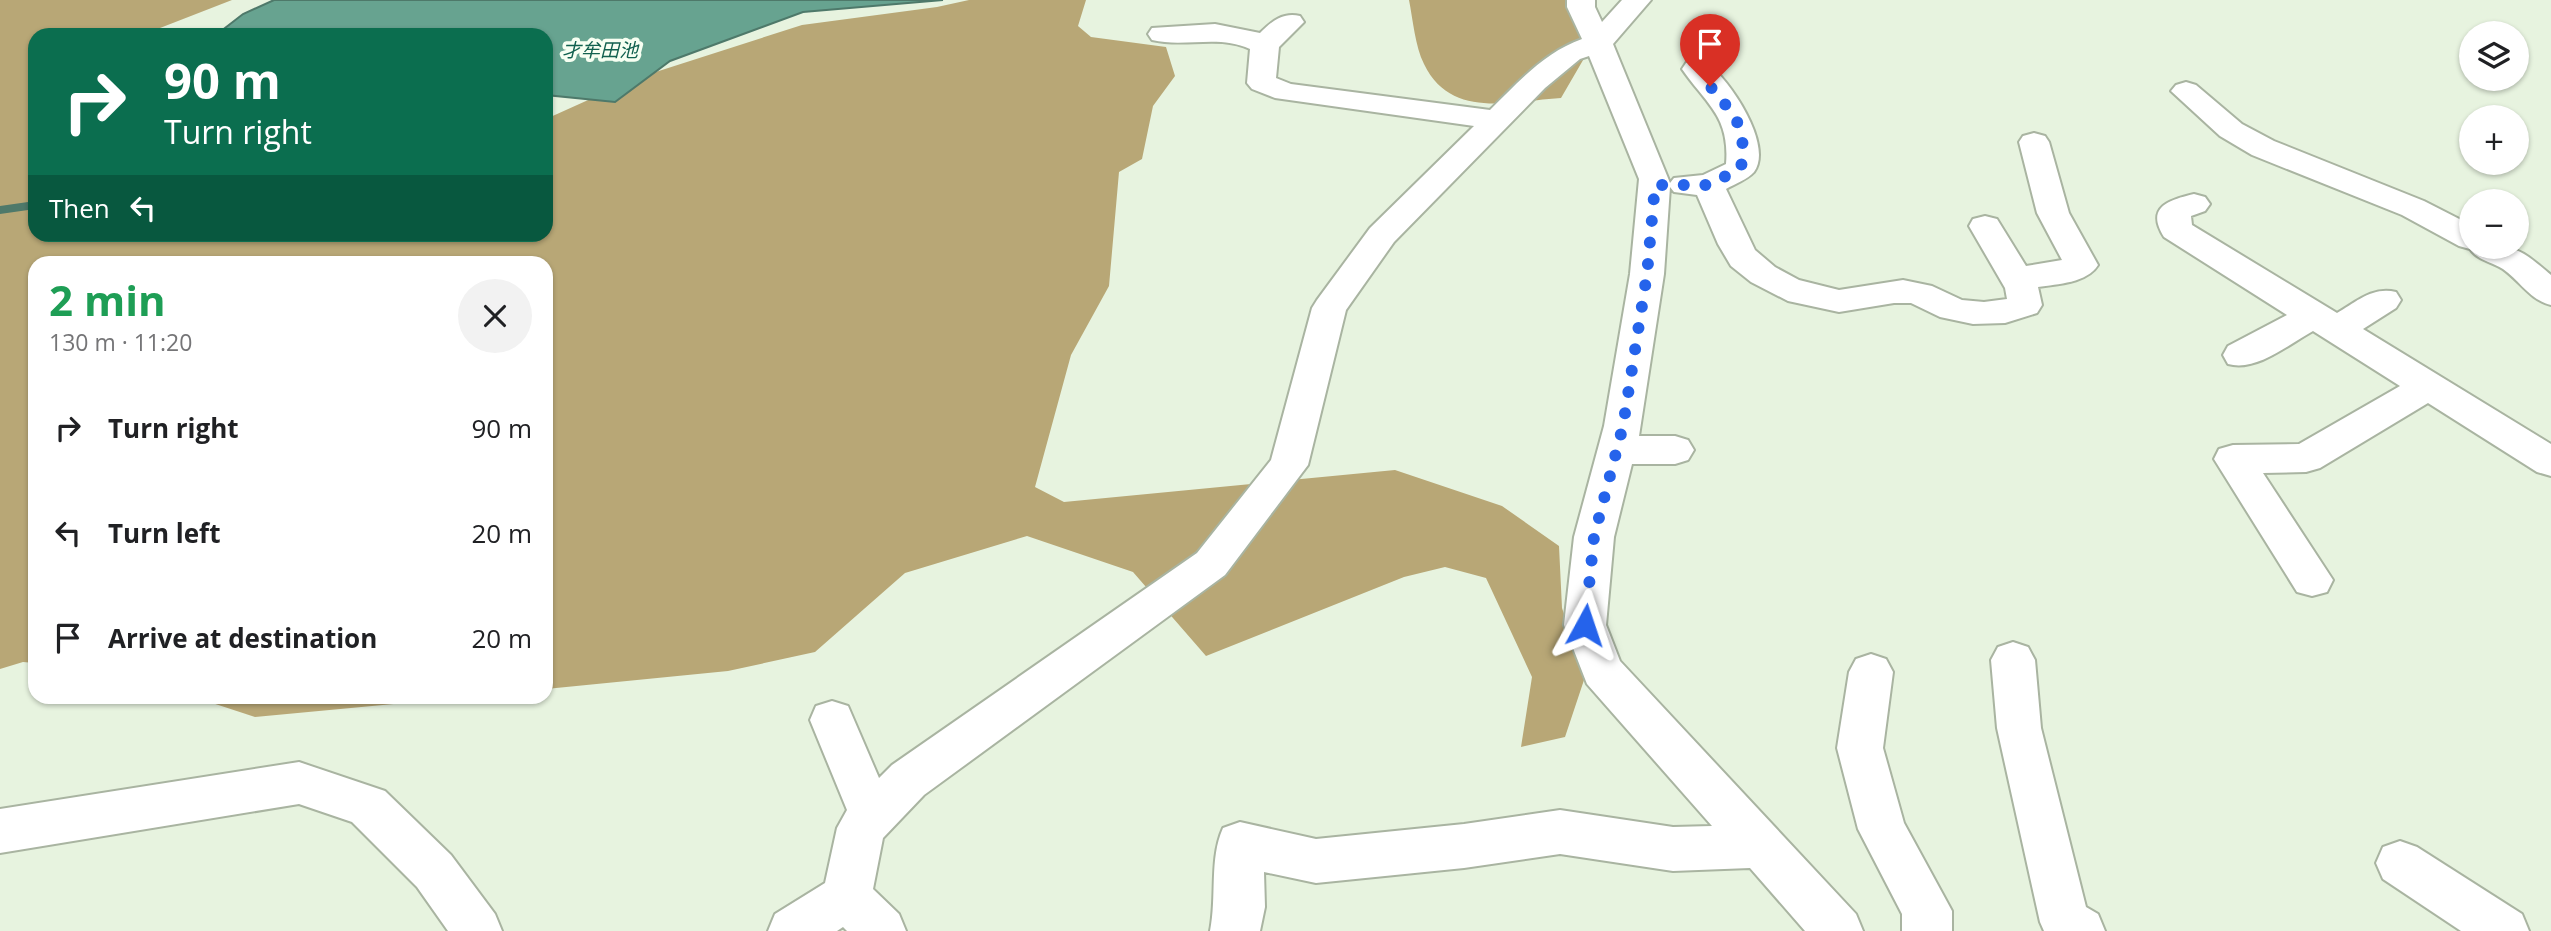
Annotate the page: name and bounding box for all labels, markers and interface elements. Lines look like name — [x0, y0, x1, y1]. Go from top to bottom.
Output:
pin — [1680, 14, 1740, 86]
map controls — [2459, 21, 2529, 259]
button: layers — [2459, 21, 2529, 91]
icon: arrive — [1691, 25, 1729, 63]
water label: 才牟田池 — [562, 37, 640, 63]
text: 90 m — [164, 47, 281, 113]
icon: right — [49, 56, 140, 147]
button: + — [2459, 105, 2529, 175]
text: Turn right — [164, 110, 312, 153]
icon: left — [124, 189, 162, 227]
button: − — [2459, 189, 2529, 259]
text: Then — [49, 190, 110, 226]
text: 2 min — [49, 271, 166, 328]
button: close — [458, 279, 532, 353]
text: 130 m · 11:20 — [49, 326, 192, 358]
icon: right — [49, 409, 87, 447]
text: Turn right — [108, 410, 239, 446]
text: 90 m — [471, 410, 532, 446]
icon: left — [49, 514, 87, 552]
text: Turn left — [108, 515, 220, 551]
text: 20 m — [471, 515, 532, 551]
position arrow — [1548, 588, 1622, 662]
icon: arrive — [49, 619, 87, 657]
text: Arrive at destination — [108, 620, 377, 656]
text: 20 m — [471, 620, 532, 656]

